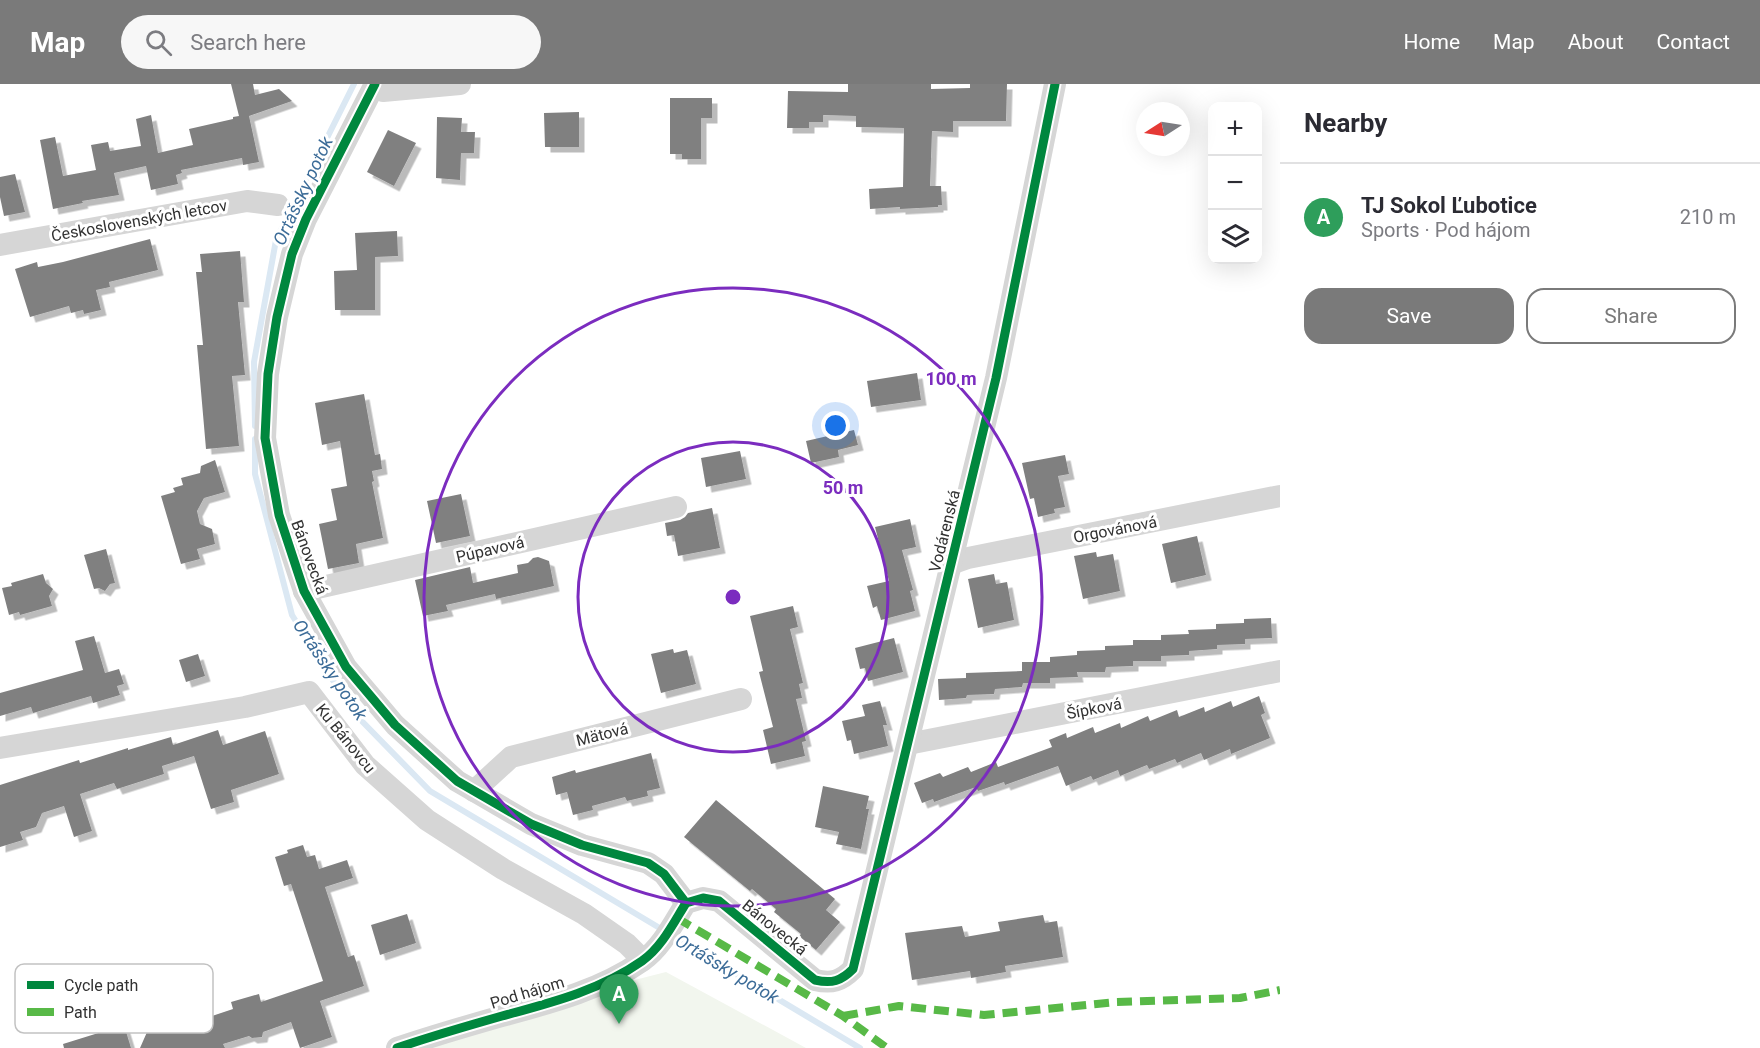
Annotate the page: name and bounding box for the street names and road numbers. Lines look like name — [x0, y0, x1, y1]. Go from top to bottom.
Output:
street label: Československých letcov — [49, 195, 229, 245]
street label: Vodárenská — [925, 488, 964, 574]
street label: Orgovánová — [1072, 512, 1159, 547]
street label: Bánovecká — [287, 517, 332, 597]
street label: Púpavová — [454, 532, 526, 567]
street label: Šípková — [1065, 693, 1123, 723]
street label: Ku Bánovcu — [312, 700, 379, 777]
street label: Mätová — [574, 719, 630, 750]
street label: Bánovecká — [738, 896, 811, 959]
street label: Pod hájom — [488, 972, 567, 1013]

